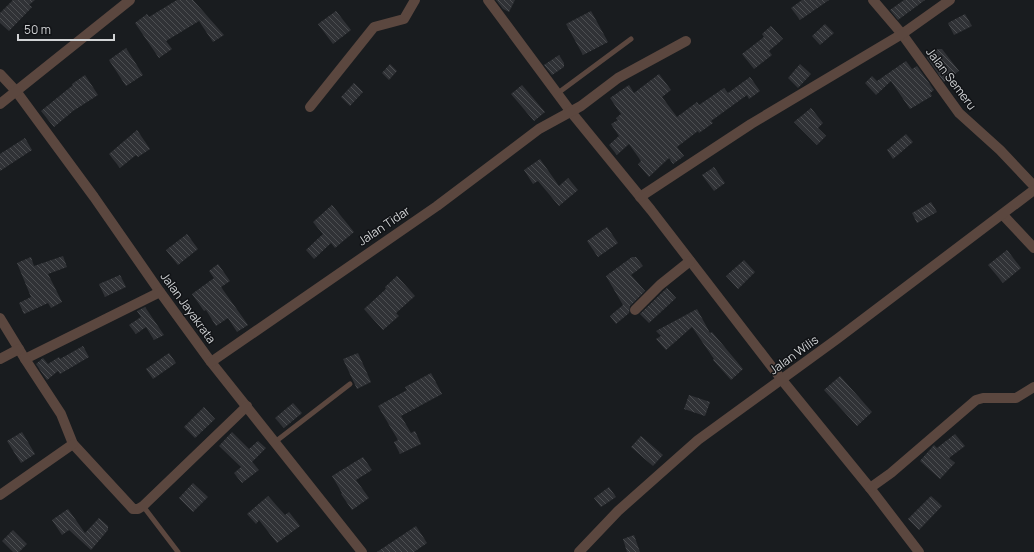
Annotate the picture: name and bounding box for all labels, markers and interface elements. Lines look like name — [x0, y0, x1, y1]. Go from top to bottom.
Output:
scale bar — [18, 16, 114, 42]
text: 50 m — [24, 21, 51, 38]
street label: Jalan Semeru — [922, 44, 980, 113]
street label: Jalan Tidar — [354, 202, 414, 249]
street label: Jalan Jayakrata — [157, 269, 220, 347]
street label: Jalan Wilis — [766, 331, 822, 378]

